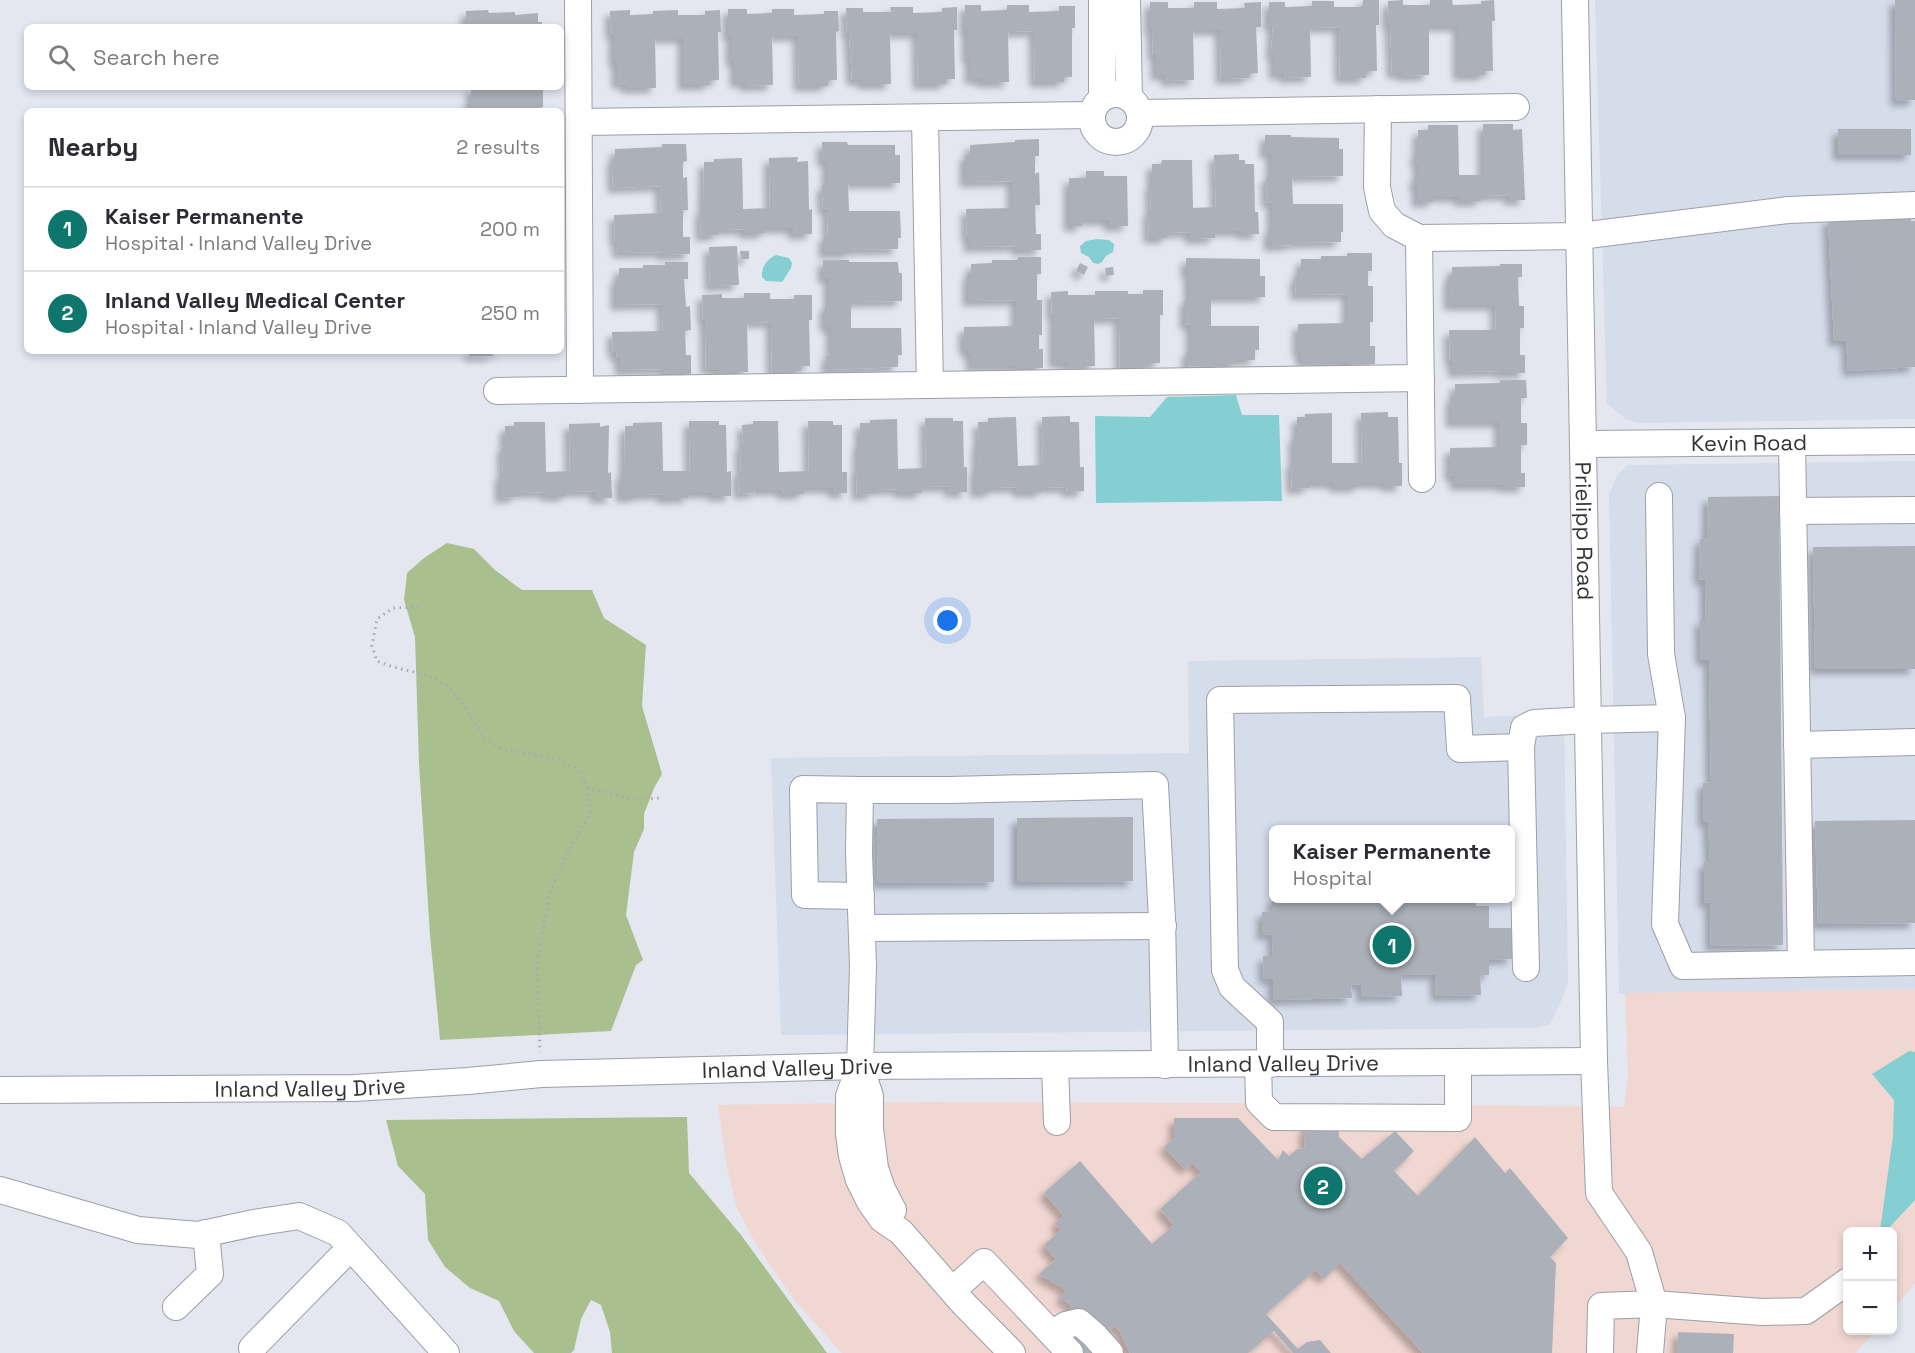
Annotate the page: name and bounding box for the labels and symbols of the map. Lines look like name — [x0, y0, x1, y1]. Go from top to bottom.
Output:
street label: Kevin Road — [1691, 428, 1807, 457]
street label: Prielipp Road — [1569, 461, 1600, 601]
your location — [933, 606, 962, 635]
pin: 1 — [1372, 922, 1412, 968]
street label: Inland Valley Drive — [1188, 1048, 1379, 1078]
street label: Inland Valley Drive — [701, 1052, 893, 1084]
street label: Inland Valley Drive — [214, 1071, 406, 1103]
pin: 2 — [1304, 1164, 1342, 1208]

